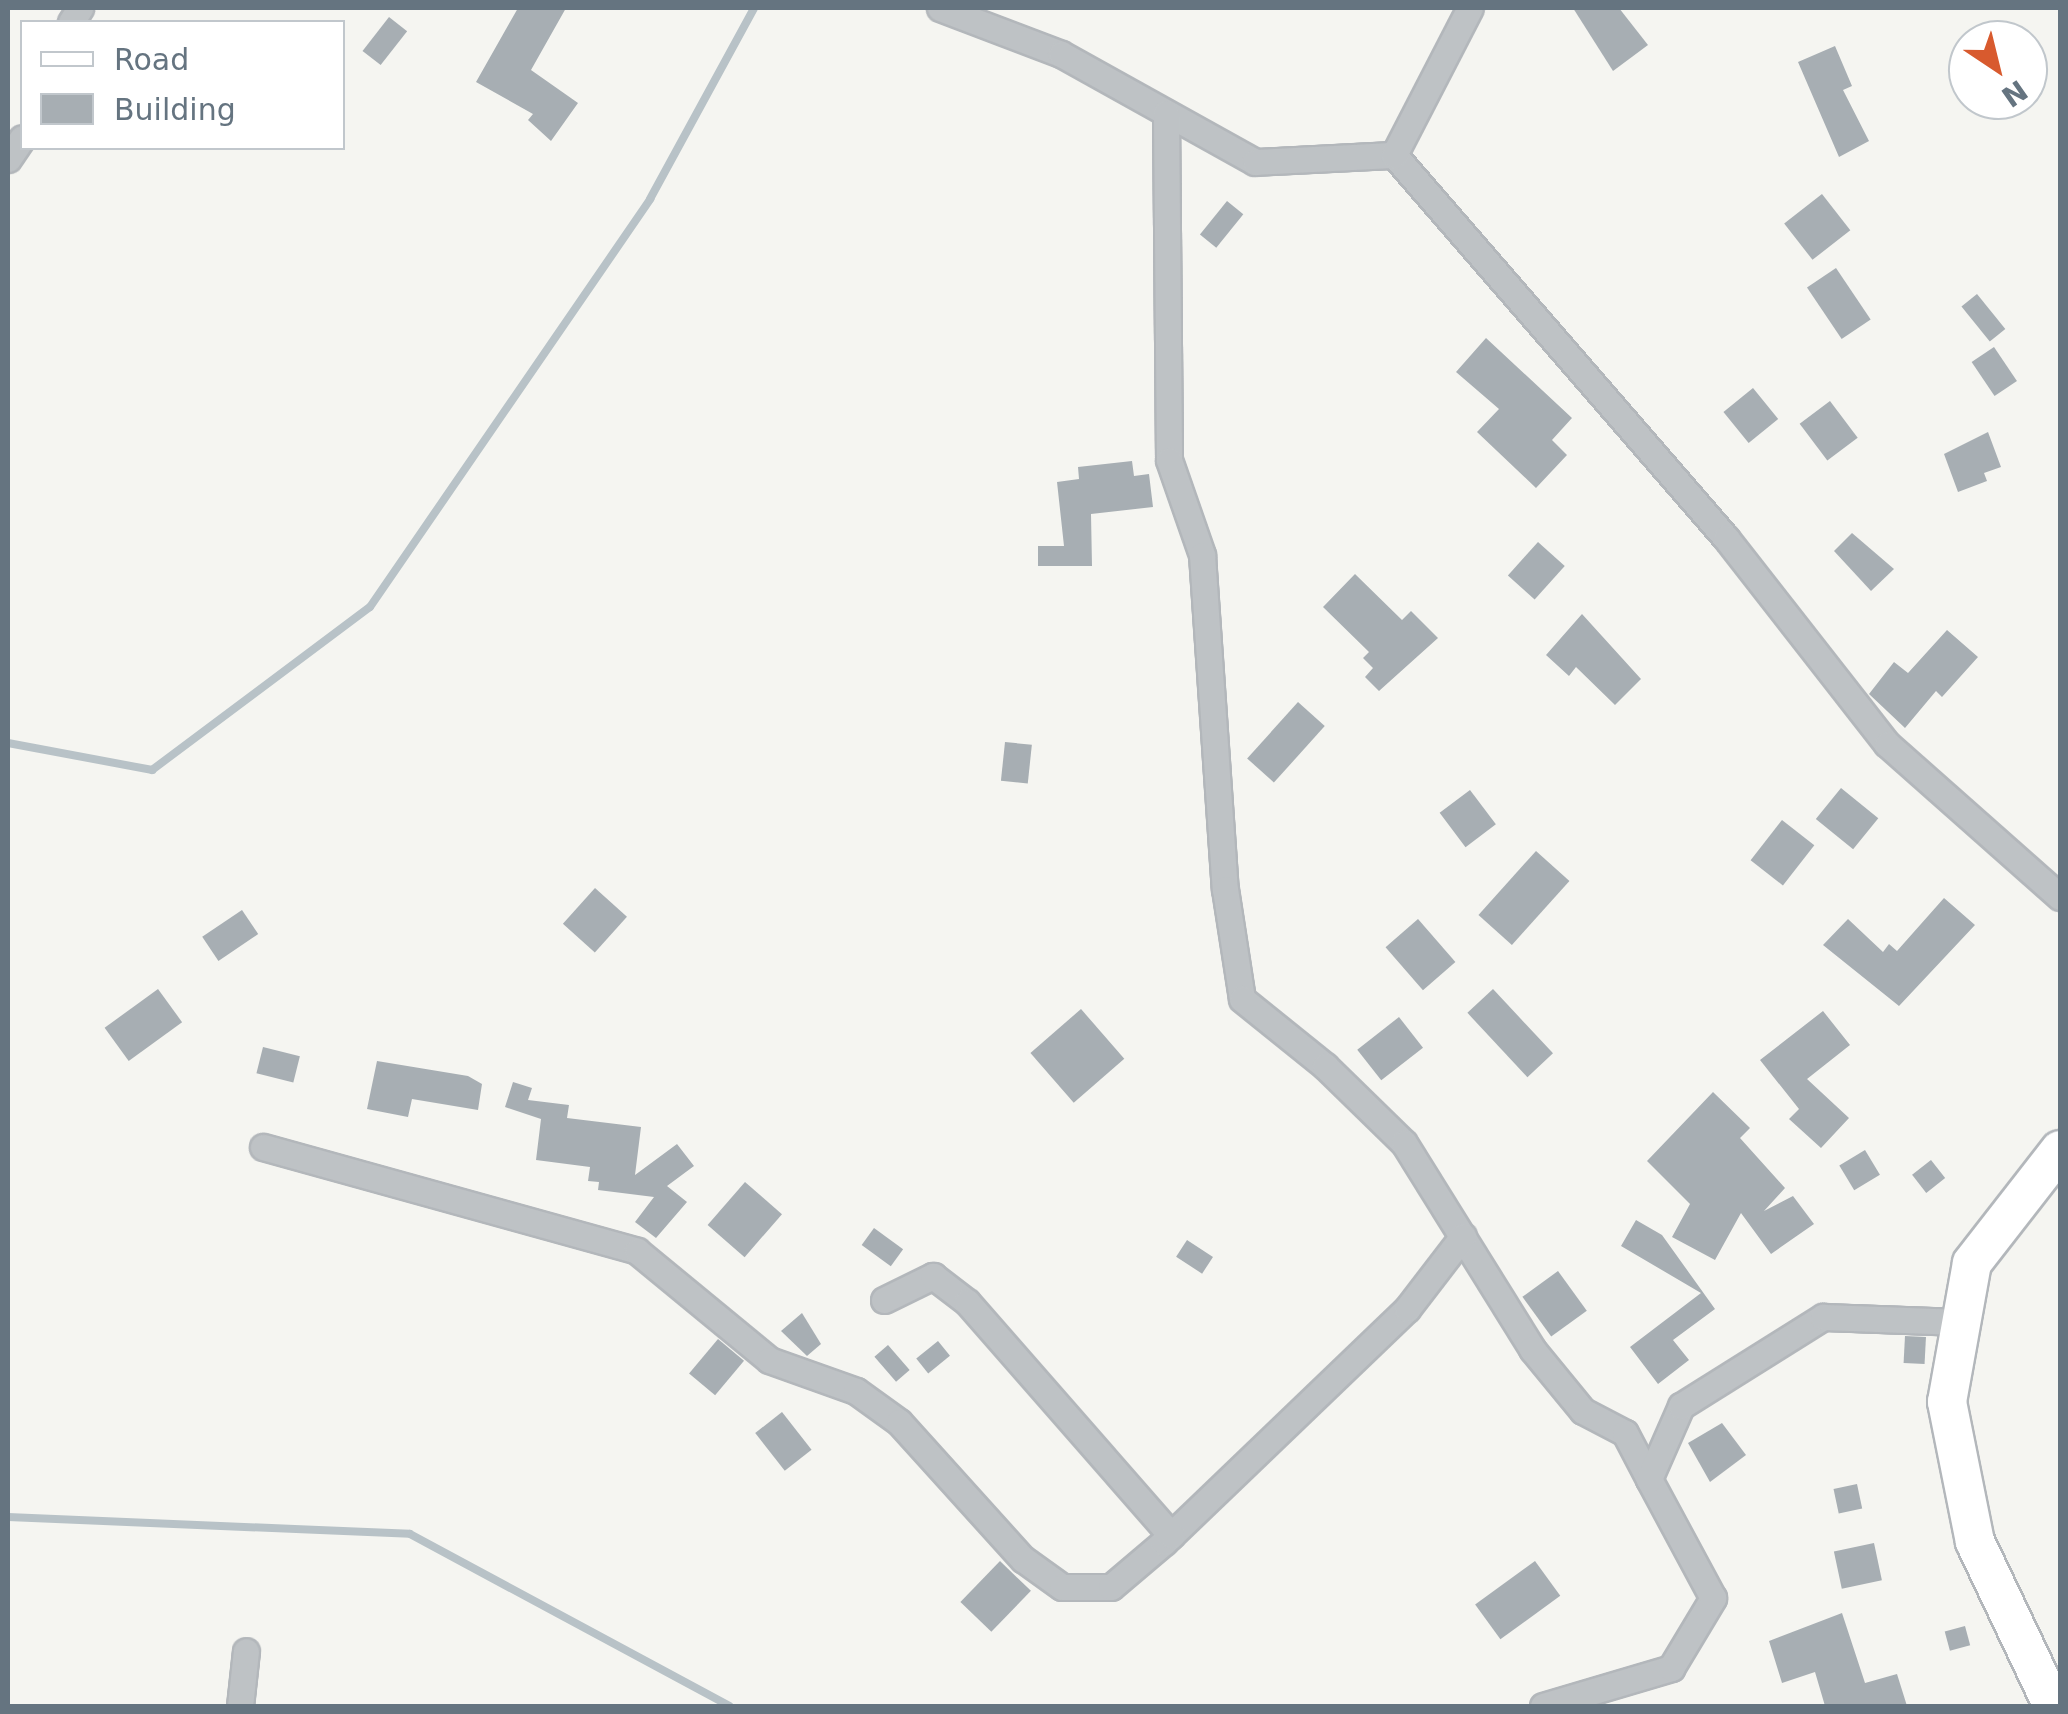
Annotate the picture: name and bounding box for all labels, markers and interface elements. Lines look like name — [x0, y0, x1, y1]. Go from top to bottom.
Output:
legend — [20, 20, 345, 150]
north arrow — [1948, 20, 2048, 120]
text: Road — [114, 42, 189, 77]
text: N — [1995, 73, 2033, 114]
text: Building — [114, 92, 236, 127]

